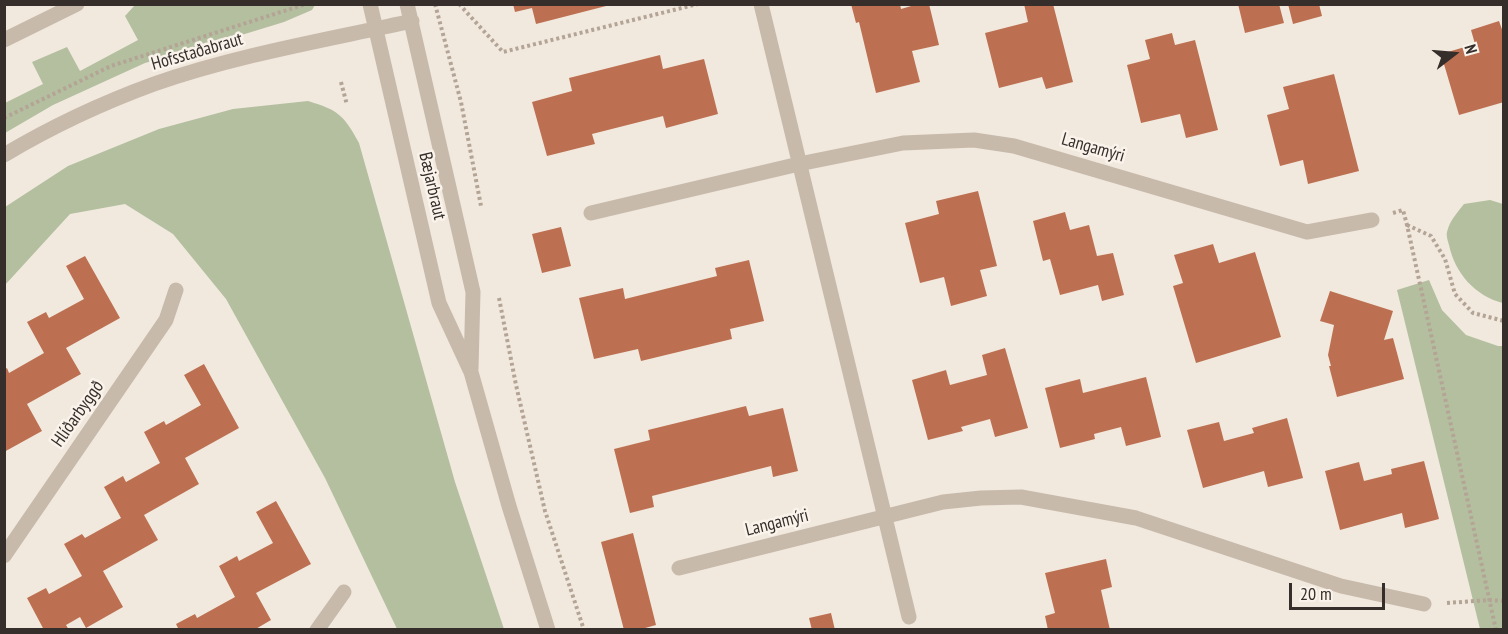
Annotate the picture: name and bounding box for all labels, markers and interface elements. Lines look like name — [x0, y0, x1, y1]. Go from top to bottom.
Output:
north arrow — [1424, 24, 1484, 84]
street label: Hofsstaðabraut — [149, 29, 245, 75]
text: N — [1460, 42, 1482, 56]
street label: Langamýri — [1059, 129, 1127, 167]
street label: Bæjarbraut — [414, 150, 450, 222]
street label: Hlíðarbyggð — [47, 377, 109, 451]
street label: Langamýri — [743, 505, 811, 541]
scale bar — [1292, 571, 1388, 609]
text: 20 m — [1300, 582, 1332, 605]

